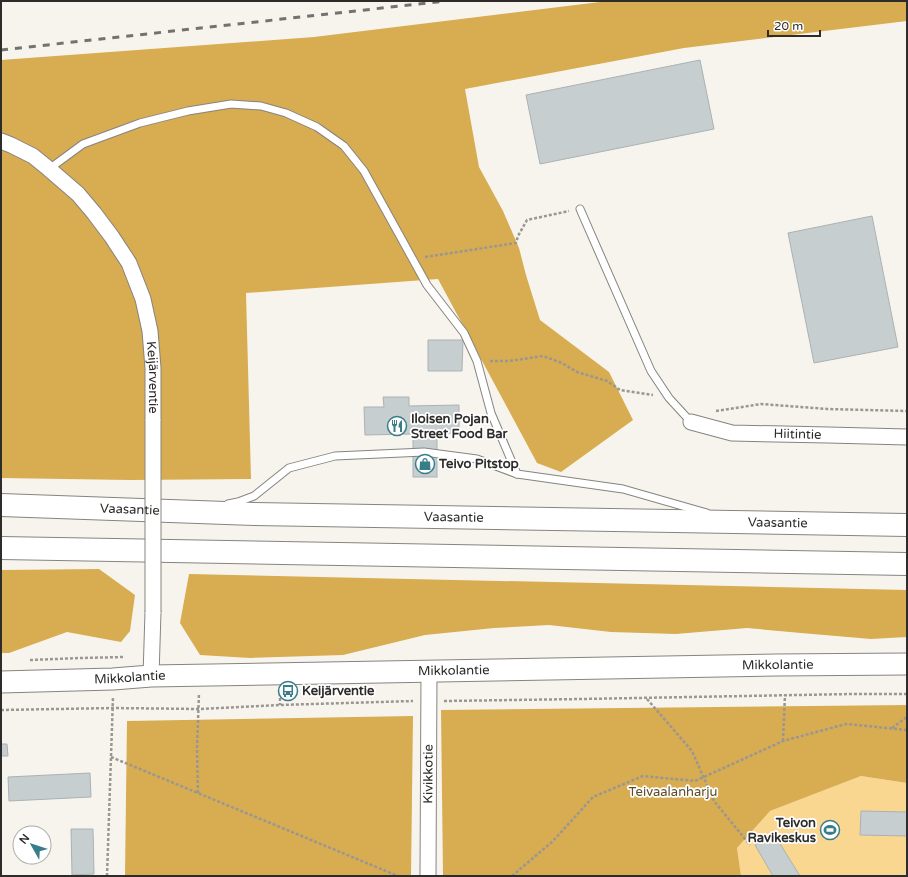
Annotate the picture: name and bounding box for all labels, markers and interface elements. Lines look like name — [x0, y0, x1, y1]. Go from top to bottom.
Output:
scale bar — [768, 12, 820, 38]
text: 20 m — [774, 19, 803, 33]
street label: Keijärventie — [143, 341, 161, 414]
place label: Iloisen Pojan Street Food Bar — [411, 411, 509, 442]
restaurant icon: Iloisen Pojan Street Food Bar — [386, 415, 408, 437]
street label: Hiitintie — [773, 426, 822, 443]
shop icon: Teivo Pitstop — [414, 453, 436, 475]
place label: Teivo Pitstop — [438, 456, 519, 472]
street label: Vaasantie — [100, 501, 160, 519]
street label: Vaasantie — [424, 509, 484, 526]
street label: Vaasantie — [748, 514, 808, 531]
street label: Mikkolantie — [742, 657, 814, 674]
street label: Mikkolantie — [418, 662, 490, 679]
street label: Mikkolantie — [94, 668, 166, 688]
bus stop icon: Keijärventie — [277, 680, 299, 702]
place label: Keijärventie — [302, 683, 375, 699]
street label: Kivikkotie — [420, 744, 437, 804]
park label: Teivaalanharju — [629, 784, 718, 800]
place label: Teivon Ravikeskus — [748, 815, 816, 846]
sports icon: Teivon Ravikeskus — [819, 819, 841, 841]
north arrow — [12, 825, 52, 865]
text: N — [17, 831, 32, 847]

